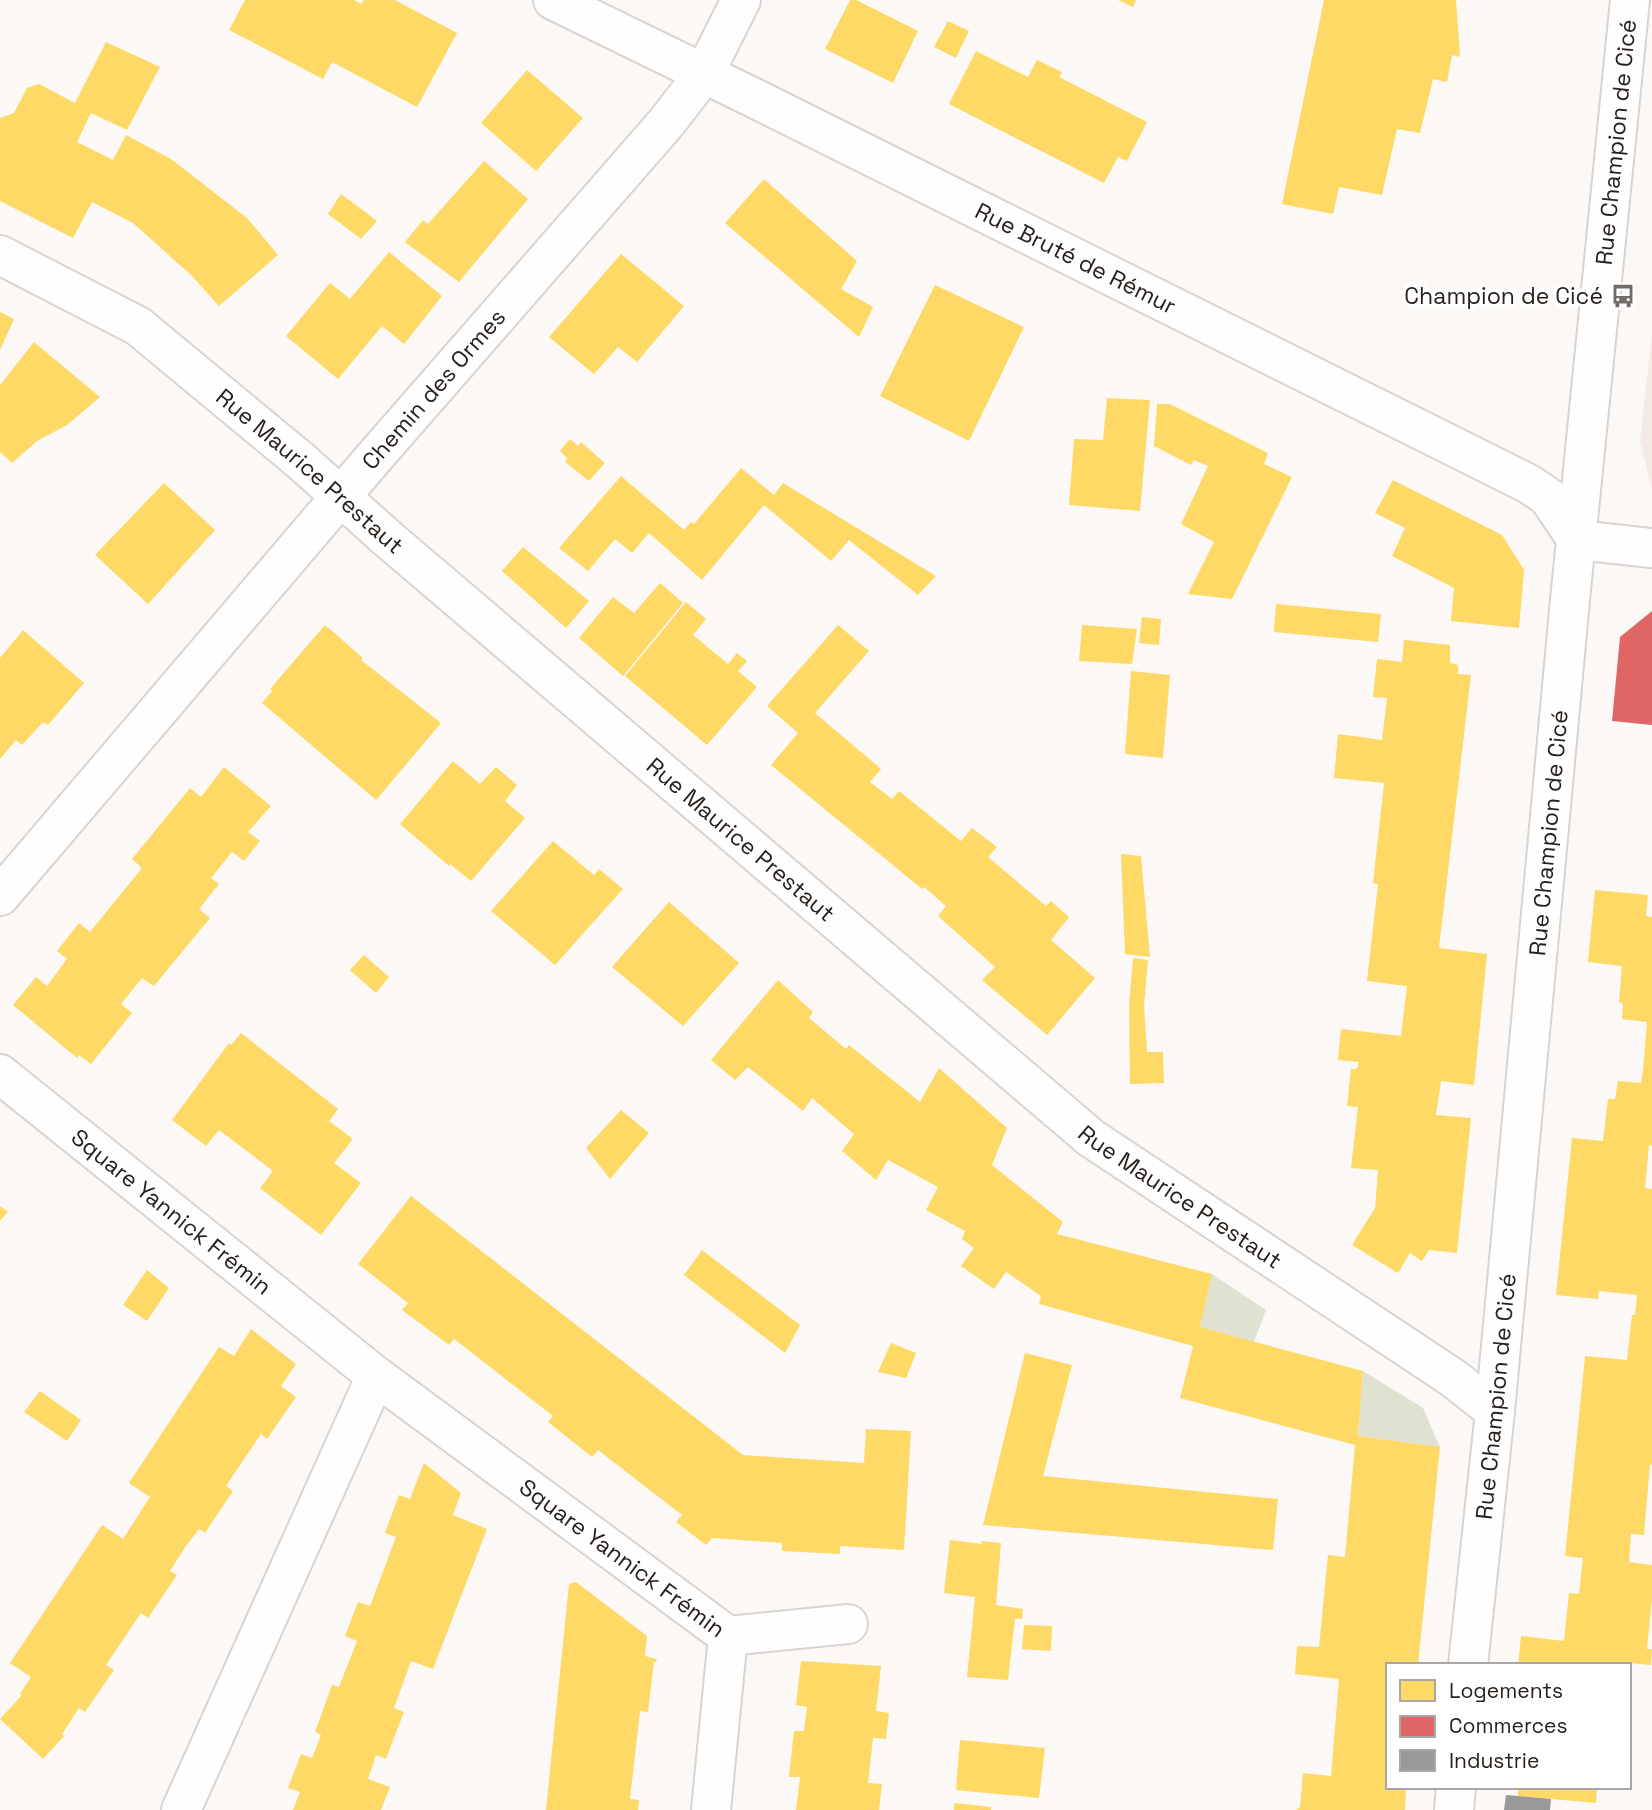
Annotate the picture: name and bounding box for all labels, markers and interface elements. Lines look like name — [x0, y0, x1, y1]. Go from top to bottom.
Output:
street label: Rue Champion de Cicé — [1589, 18, 1643, 267]
street label: Rue Bruté de Rémur — [970, 196, 1181, 321]
place label: Champion de Cicé — [1404, 281, 1603, 311]
bus stop icon: Champion de Cicé — [1609, 282, 1637, 310]
street label: Chemin des Ormes — [355, 302, 512, 476]
street label: Rue Maurice Prestaut — [210, 382, 410, 560]
street label: Rue Champion de Cicé — [1522, 709, 1575, 957]
street label: Rue Maurice Prestaut — [640, 751, 841, 928]
street label: Rue Maurice Prestaut — [1072, 1118, 1288, 1275]
street label: Square Yannick Frémin — [65, 1122, 278, 1301]
street label: Rue Champion de Cicé — [1469, 1272, 1523, 1521]
street label: Square Yannick Frémin — [513, 1472, 731, 1644]
legend — [1386, 1663, 1631, 1789]
text: Logements — [1449, 1677, 1563, 1704]
text: Commerces — [1449, 1712, 1568, 1739]
text: Industrie — [1449, 1747, 1539, 1774]

